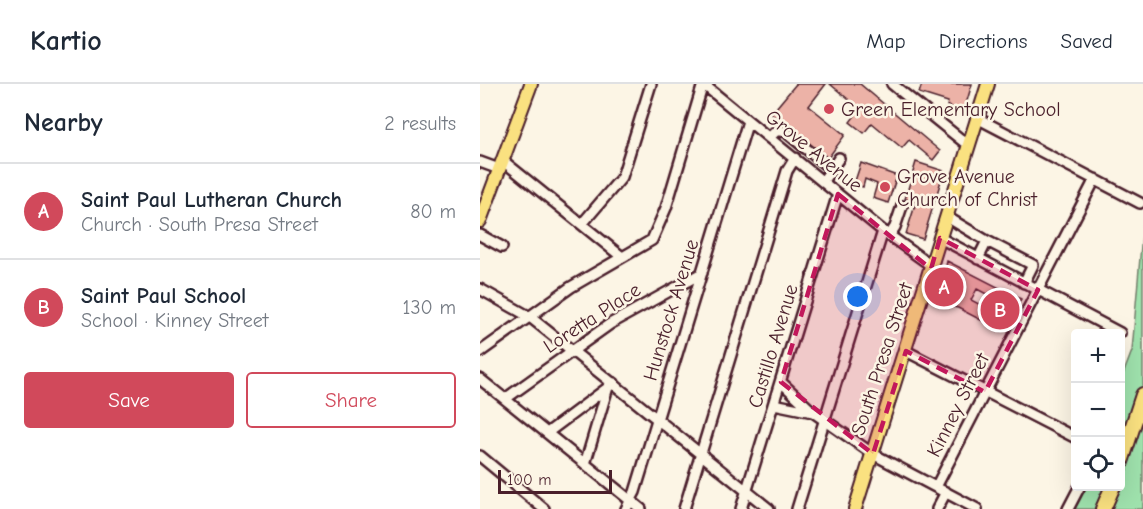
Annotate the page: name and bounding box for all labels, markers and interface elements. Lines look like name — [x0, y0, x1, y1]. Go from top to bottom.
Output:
text: Kartio — [30, 25, 102, 57]
text: Map — [866, 29, 906, 53]
text: Directions — [939, 29, 1028, 53]
text: Saved — [1061, 29, 1113, 53]
place label: Green Elementary School — [841, 98, 1061, 121]
marker: Green Elementary School — [822, 102, 836, 116]
street label: Grove Avenue — [761, 105, 867, 197]
text: Nearby — [24, 108, 103, 138]
text: 2 results — [384, 112, 456, 135]
place label: Grove Avenue Church of Christ — [897, 165, 1038, 211]
marker: Grove Avenue Church of Christ — [878, 180, 892, 194]
text: Saint Paul Lutheran Church — [81, 187, 342, 213]
text: A — [38, 200, 49, 223]
text: 80 m — [410, 200, 456, 223]
text: Church · South Presa Street — [81, 213, 318, 236]
street label: Hunstock Avenue — [639, 236, 703, 384]
pin: A — [924, 264, 964, 310]
street label: Loretta Place — [539, 278, 645, 358]
street label: South Presa Street — [846, 279, 918, 438]
street label: Castillo Avenue — [743, 281, 803, 411]
your location — [843, 282, 872, 311]
text: Saint Paul School — [81, 283, 246, 309]
pin: B — [980, 288, 1020, 332]
text: B — [37, 296, 50, 319]
text: 130 m — [403, 296, 456, 319]
text: School · Kinney Street — [81, 309, 268, 332]
map controls — [1071, 329, 1125, 491]
button: + — [1071, 329, 1125, 383]
street label: Kinney Street — [922, 348, 995, 461]
button: Save — [24, 372, 234, 428]
button: Share — [246, 372, 456, 428]
button: − — [1071, 383, 1125, 437]
button: locate — [1071, 437, 1125, 491]
scale bar — [498, 467, 612, 494]
text: 100 m — [507, 471, 551, 489]

